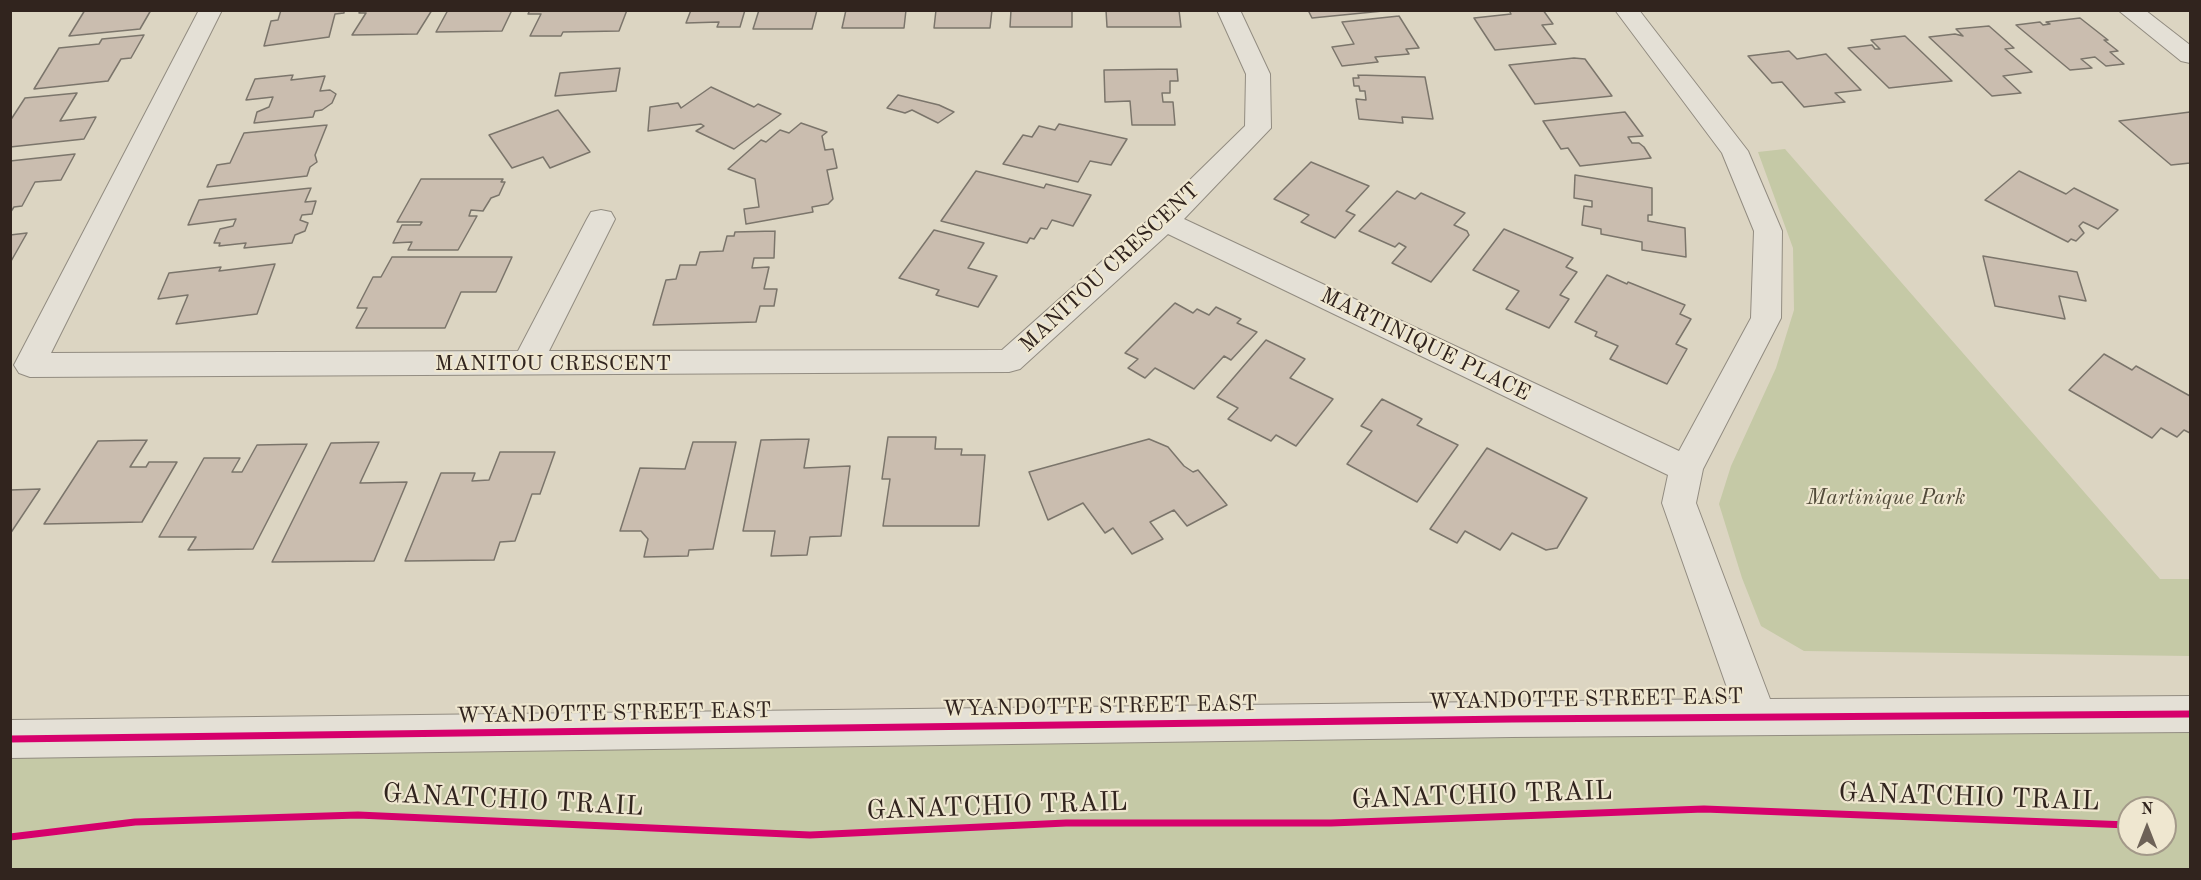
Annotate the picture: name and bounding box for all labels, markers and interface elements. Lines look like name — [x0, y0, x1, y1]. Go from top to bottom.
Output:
street label: MANITOU CRESCENT — [1014, 178, 1206, 358]
street label: MARTINIQUE PLACE — [1316, 283, 1534, 407]
street label: MANITOU CRESCENT — [435, 351, 671, 377]
park label: Martinique Park — [1806, 485, 1966, 511]
street label: WYANDOTTE STREET EAST — [1428, 684, 1744, 716]
street label: WYANDOTTE STREET EAST — [942, 691, 1258, 723]
street label: WYANDOTTE STREET EAST — [456, 698, 772, 730]
street label: GANATCHIO TRAIL — [1351, 775, 1613, 817]
street label: GANATCHIO TRAIL — [1838, 777, 2100, 819]
street label: GANATCHIO TRAIL — [382, 778, 644, 824]
street label: GANATCHIO TRAIL — [866, 786, 1128, 828]
north arrow — [2117, 796, 2177, 856]
text: N — [2141, 802, 2153, 818]

